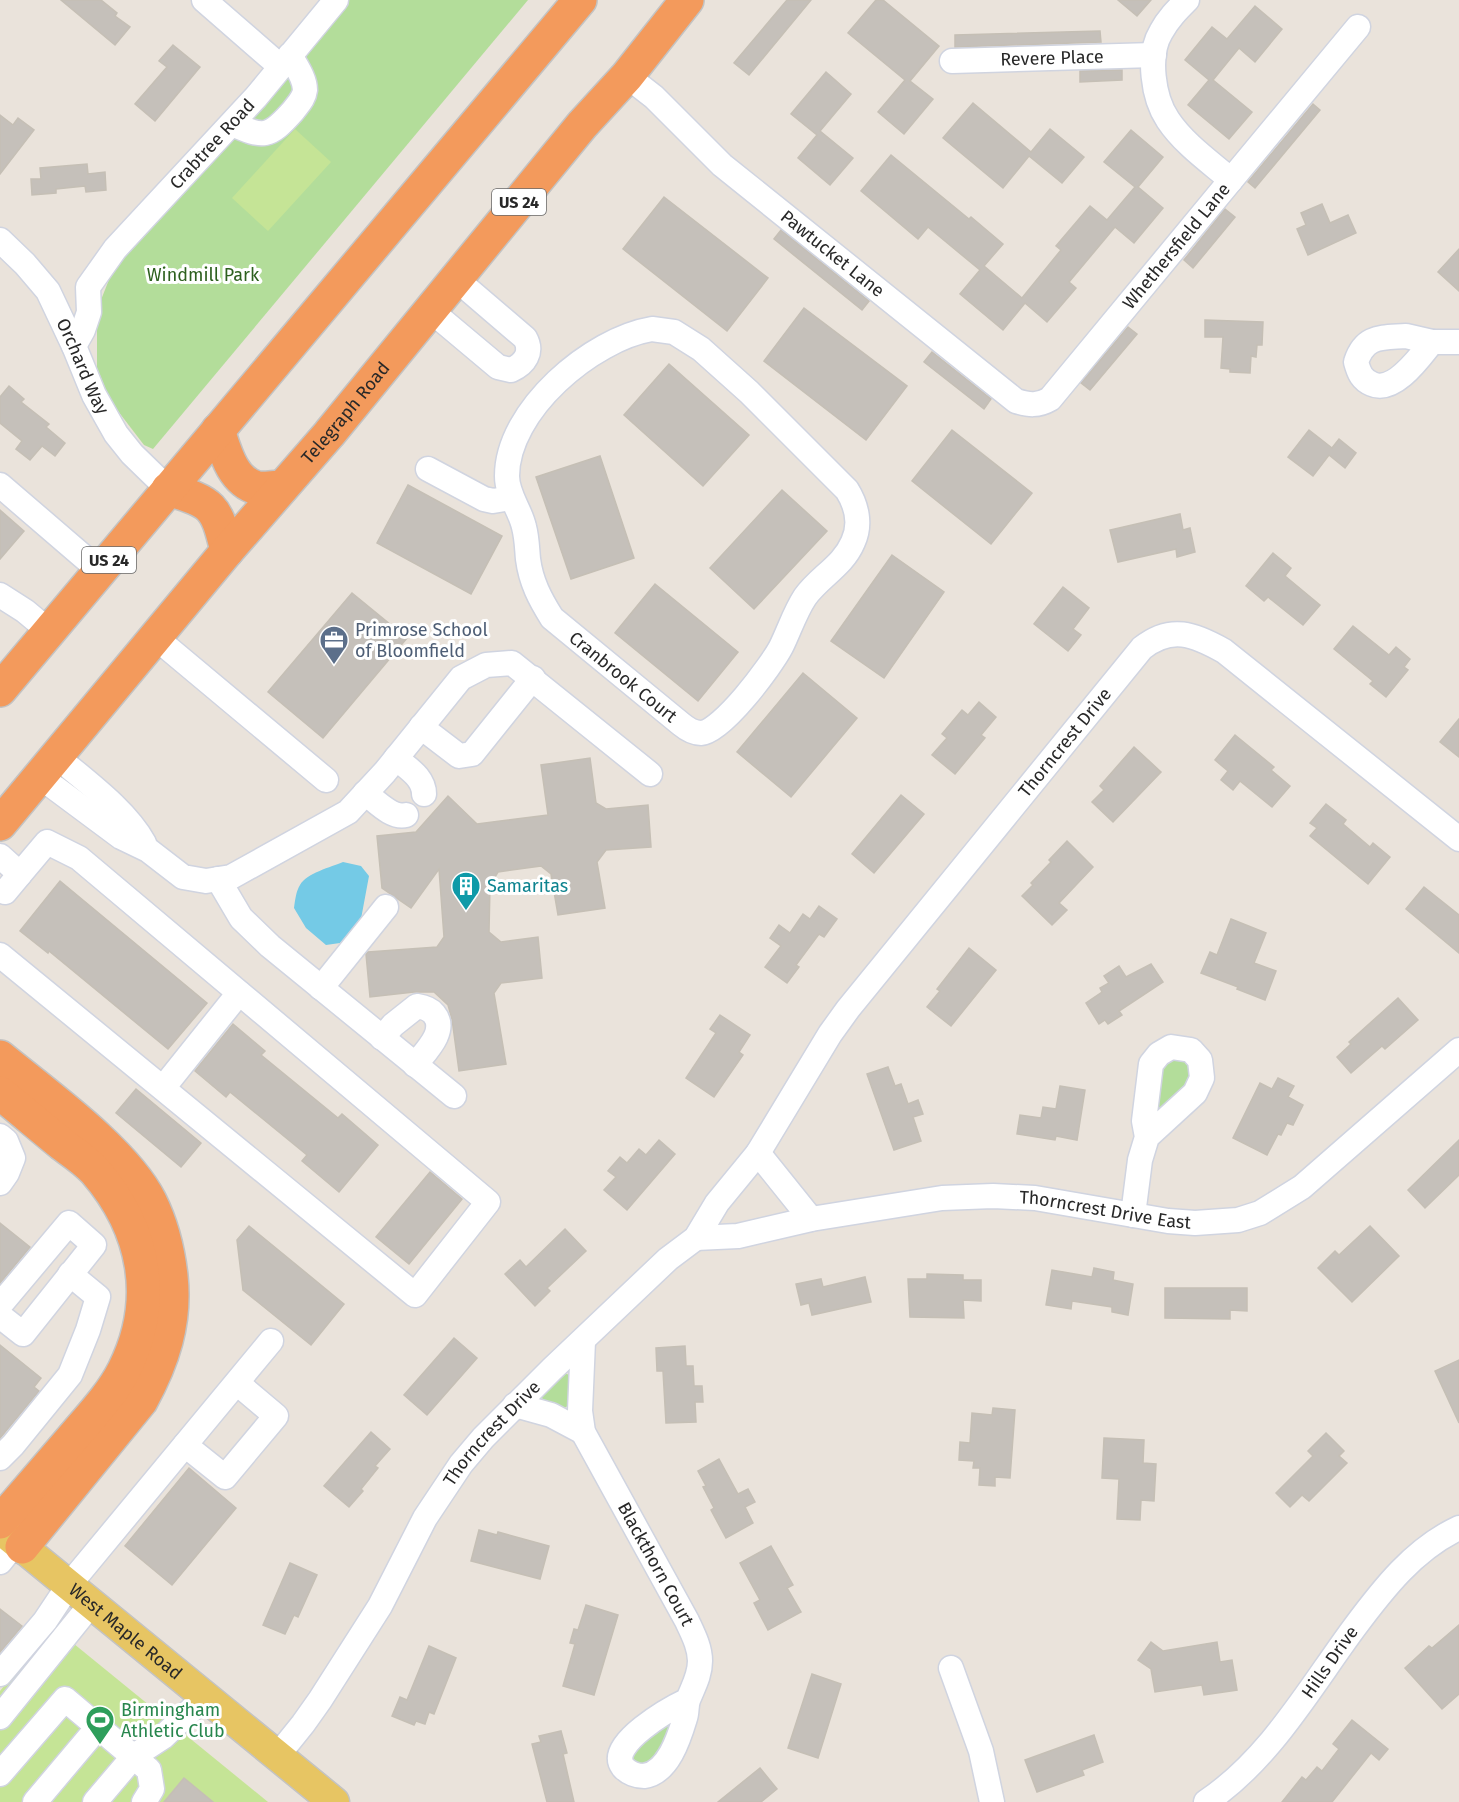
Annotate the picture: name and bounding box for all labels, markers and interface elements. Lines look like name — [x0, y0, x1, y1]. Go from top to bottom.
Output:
street label: Revere Place — [1000, 46, 1104, 71]
street label: Crabtree Road — [165, 94, 260, 194]
street label: Whethersfield Lane — [1118, 179, 1235, 314]
road number: US 24 — [492, 189, 546, 215]
street label: Pawtucket Lane — [776, 205, 889, 302]
park label: Windmill Park — [147, 264, 260, 286]
street label: Orchard Way — [52, 315, 114, 418]
street label: Telegraph Road — [297, 358, 394, 469]
road number: US 24 — [82, 547, 136, 573]
place label: Primrose School of Bloomfield — [355, 619, 488, 662]
office icon: Primrose School of Bloomfield — [318, 624, 350, 666]
street label: Cranbrook Court — [565, 627, 682, 728]
street label: Thorncrest Drive — [1014, 683, 1116, 802]
building icon: Samaritas — [450, 870, 482, 912]
place label: Samaritas — [487, 875, 568, 897]
street label: Thorncrest Drive East — [1019, 1186, 1192, 1234]
street label: Thorncrest Drive — [439, 1376, 545, 1490]
street label: Blackthorn Court — [613, 1498, 699, 1630]
street label: West Maple Road — [64, 1579, 187, 1684]
street label: Hills Drive — [1297, 1622, 1363, 1703]
place label: Birmingham Athletic Club — [121, 1699, 225, 1742]
sports icon: Birmingham Athletic Club — [84, 1704, 116, 1746]

